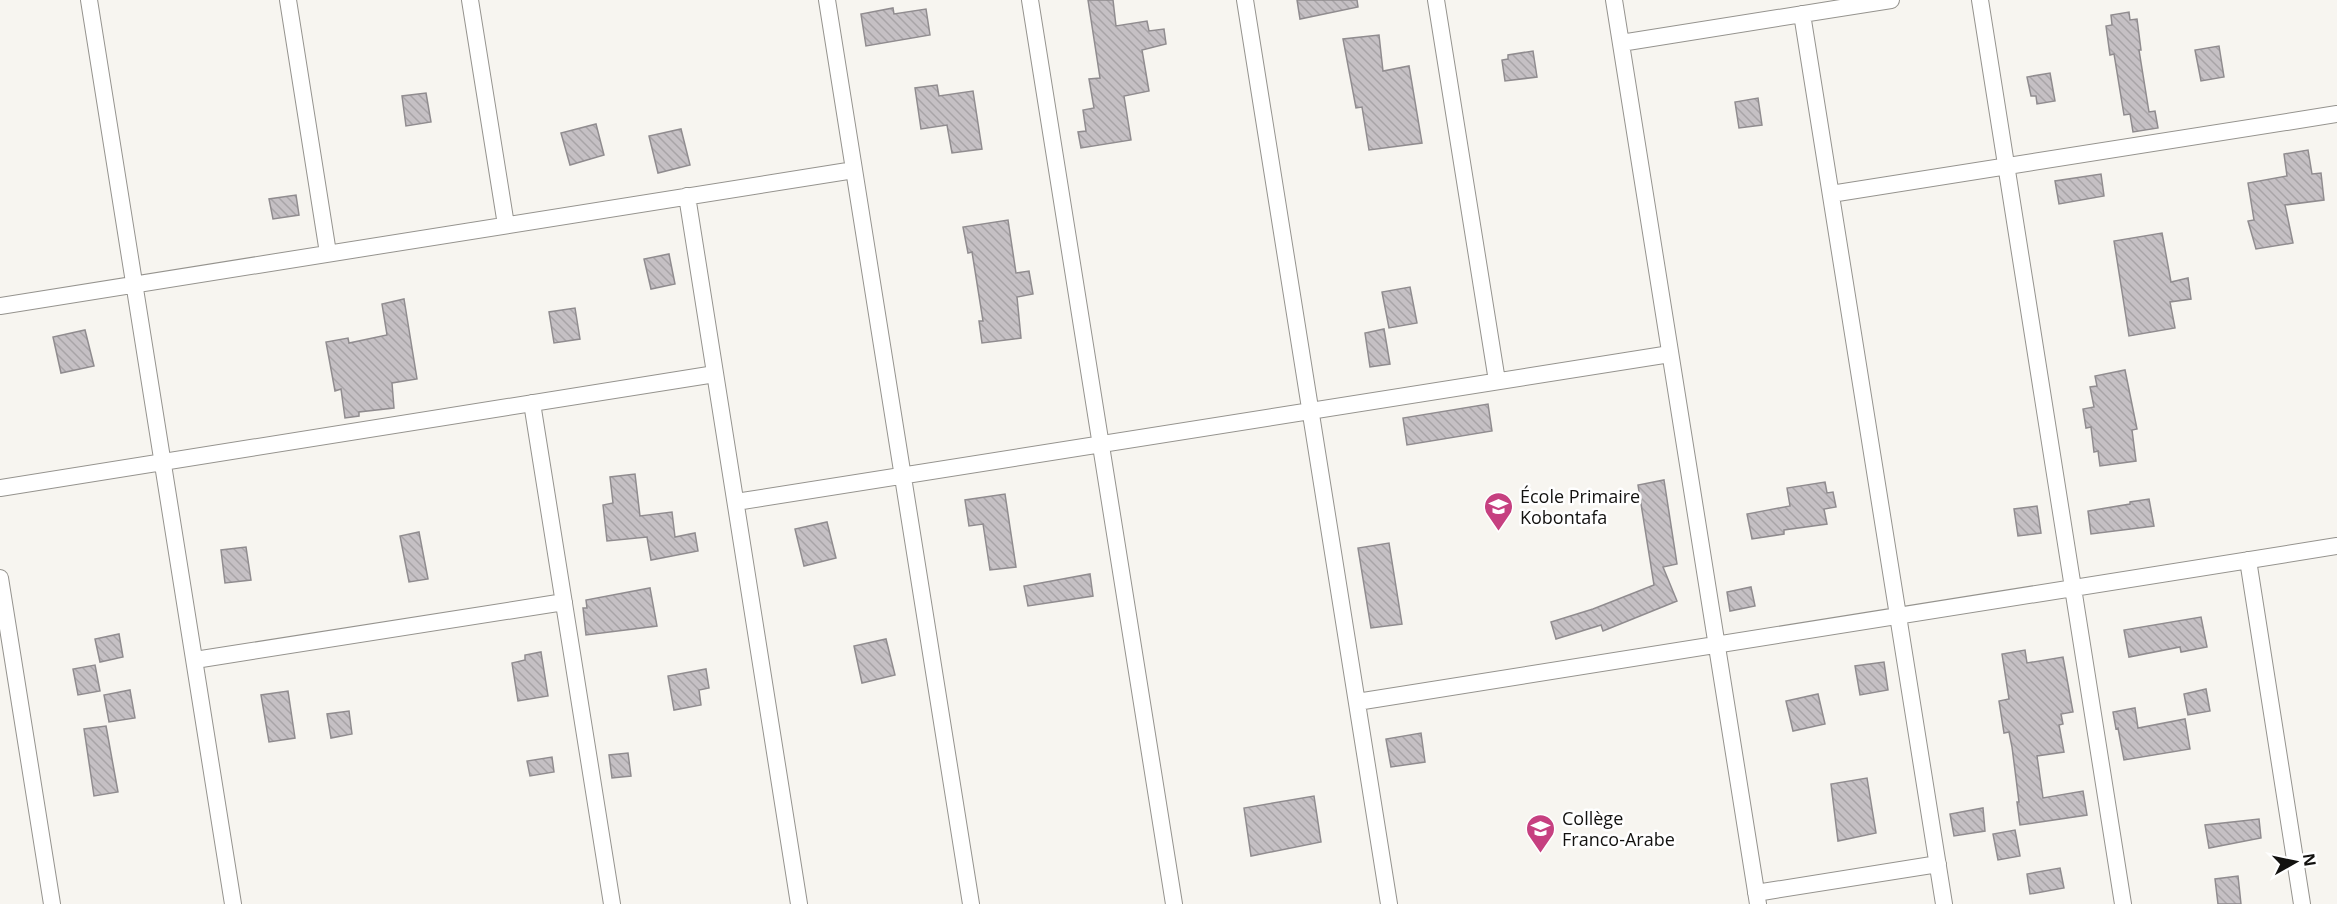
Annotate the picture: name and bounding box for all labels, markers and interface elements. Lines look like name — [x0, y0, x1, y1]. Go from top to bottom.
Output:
place label: École Primaire Kobontafa — [1520, 484, 1640, 529]
school or university icon: École Primaire Kobontafa — [1483, 490, 1515, 532]
place label: Collège Franco-Arabe — [1562, 806, 1675, 851]
school or university icon: Collège Franco-Arabe — [1525, 812, 1557, 854]
north arrow — [2265, 832, 2325, 892]
text: N — [2298, 852, 2322, 868]

